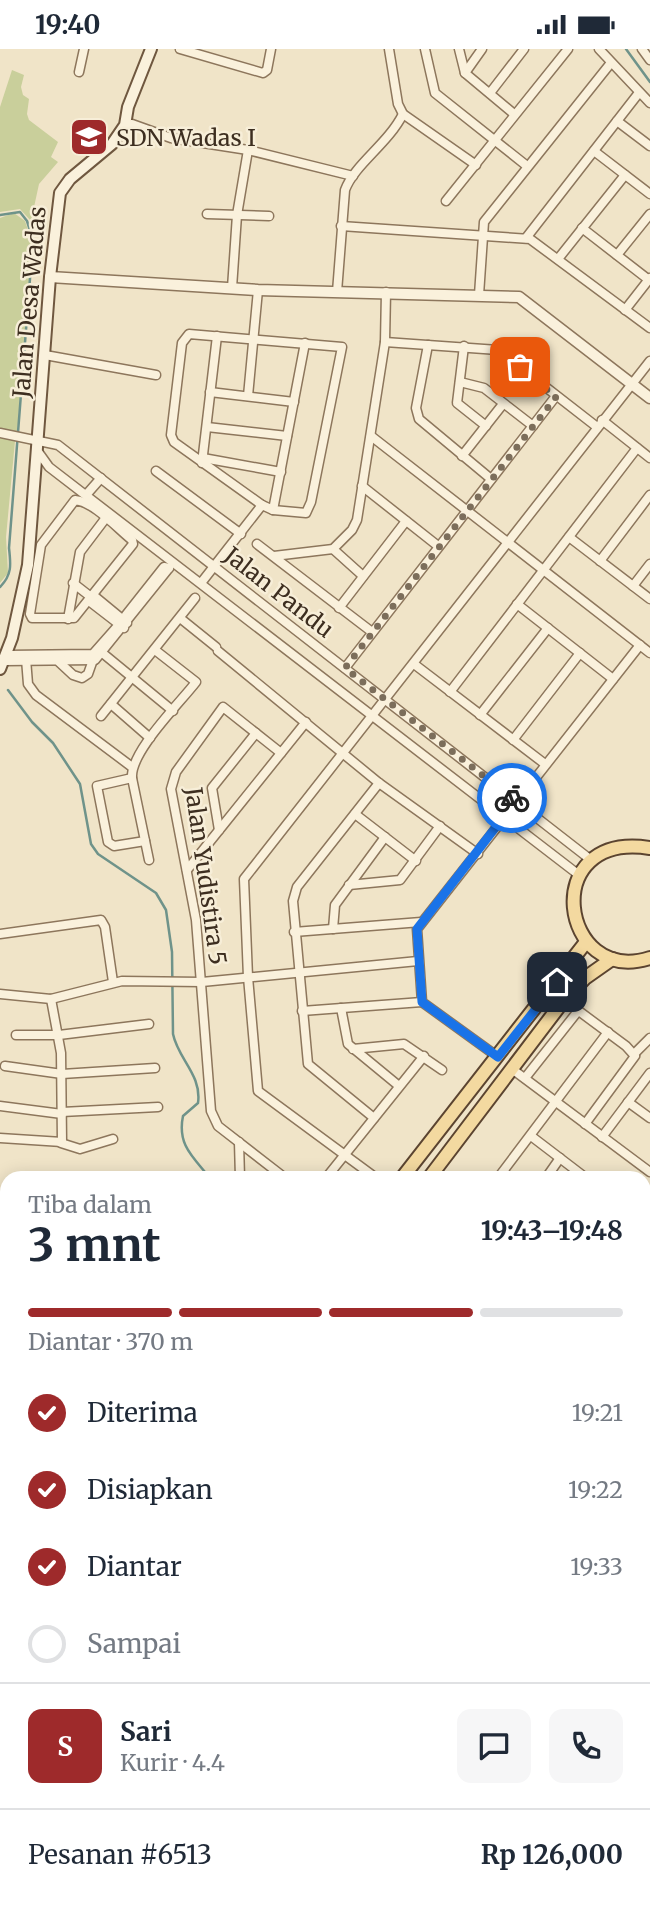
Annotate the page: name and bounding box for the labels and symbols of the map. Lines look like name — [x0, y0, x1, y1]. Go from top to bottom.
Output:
school or university icon: SDN Wadas I — [68, 116, 110, 158]
place label: SDN Wadas I — [116, 123, 256, 152]
street label: Jalan Desa Wadas — [6, 205, 52, 400]
pin — [490, 337, 550, 397]
street label: Jalan Pandu — [218, 540, 339, 644]
courier — [477, 763, 547, 833]
street label: Jalan Yudistira 5 — [179, 784, 233, 967]
pin — [527, 952, 587, 1012]

